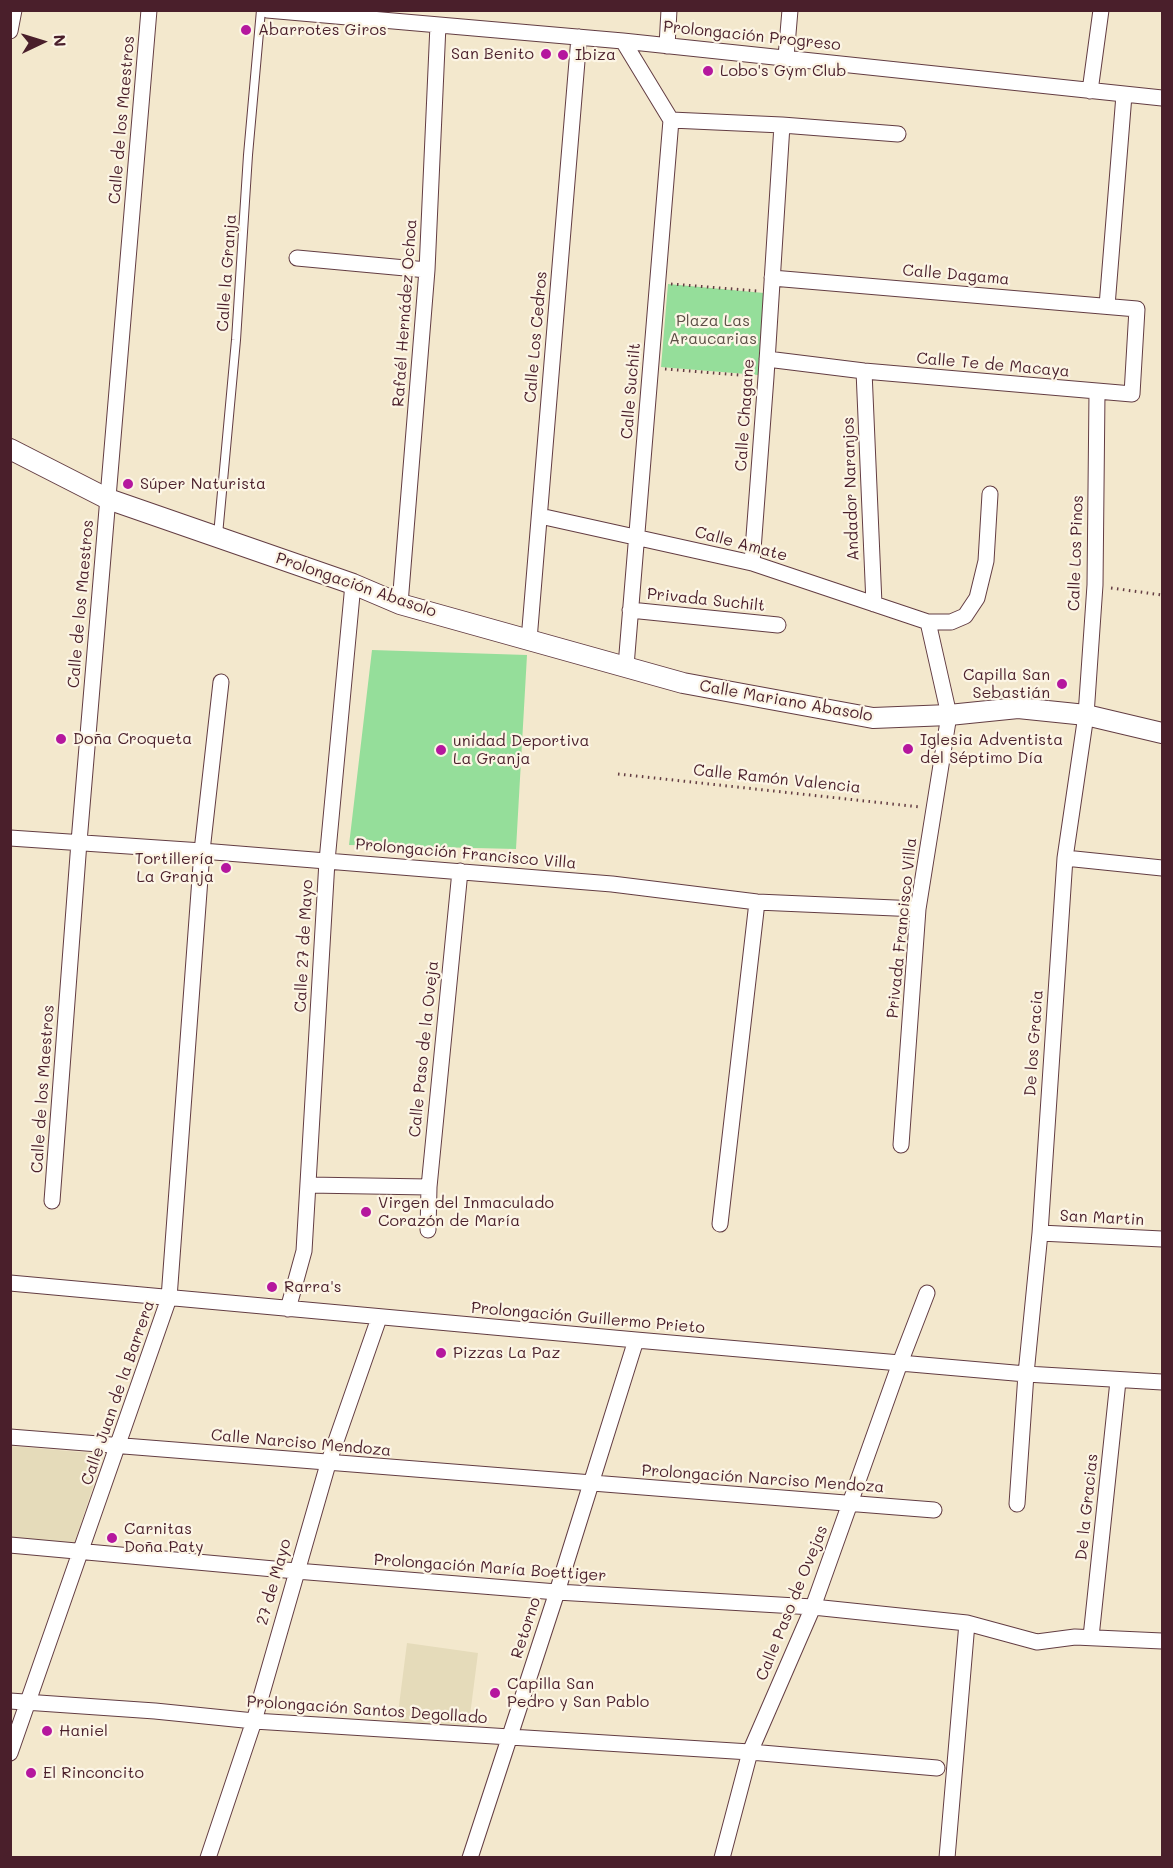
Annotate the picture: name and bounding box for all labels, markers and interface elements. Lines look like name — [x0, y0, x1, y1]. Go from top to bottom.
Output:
north arrow — [12, 12, 72, 72]
street label: Prolongación Progreso — [662, 17, 842, 55]
place label: Abarrotes Giros — [258, 20, 387, 40]
marker: Abarrotes Giros — [239, 23, 253, 37]
text: N — [50, 34, 71, 48]
street label: Calle de los Maestros — [105, 35, 139, 205]
place label: San Benito — [451, 44, 534, 64]
place label: Ibiza — [575, 45, 616, 65]
marker: San Benito — [539, 47, 553, 61]
marker: Ibiza — [556, 48, 570, 62]
place label: Lobo's Gym Club — [720, 61, 846, 81]
marker: Lobo's Gym Club — [701, 64, 715, 78]
street label: Calle la Granja — [213, 214, 241, 332]
street label: Rafaél Hernádez Ochoa — [389, 218, 421, 408]
street label: Calle Dagama — [902, 261, 1010, 289]
street label: Calle Los Cedros — [521, 270, 551, 404]
park label: Plaza Las Araucarias — [669, 311, 757, 349]
street label: Calle Suchilt — [617, 342, 645, 440]
street label: Calle Te de Macaya — [915, 349, 1071, 381]
street label: Calle Chagane — [731, 358, 759, 472]
street label: Andador Naranjos — [839, 417, 863, 561]
place label: Súper Naturista — [140, 474, 266, 494]
marker: Súper Naturista — [121, 477, 135, 491]
street label: Calle Los Pinos — [1064, 495, 1088, 611]
street label: Calle de los Maestros — [64, 519, 98, 689]
street label: Calle Amate — [693, 522, 789, 566]
street label: Prolongación Abasolo — [273, 548, 439, 622]
street label: Privada Suchilt — [646, 584, 766, 616]
place label: Capilla San Sebastián — [963, 665, 1050, 703]
street label: Calle Mariano Abasolo — [698, 676, 874, 726]
marker: Capilla San Sebastián — [1055, 677, 1069, 691]
place label: Doña Croqueta — [73, 729, 192, 749]
place label: Iglesia Adventista del Séptimo Día — [920, 730, 1063, 768]
place label: unidad Deportiva La Granja — [453, 731, 590, 769]
marker: Doña Croqueta — [54, 732, 68, 746]
marker: Iglesia Adventista del Séptimo Día — [901, 742, 915, 756]
marker: unidad Deportiva La Granja — [434, 743, 448, 757]
street label: Calle Ramón Valencia — [692, 761, 862, 797]
street label: Prolongación Francisco Villa — [355, 835, 577, 873]
street label: Privada Francisco Villa — [883, 837, 921, 1019]
place label: Tortillería La Granja — [135, 849, 214, 887]
marker: Tortillería La Granja — [219, 861, 233, 875]
street label: Calle 27 de Mayo — [291, 879, 317, 1013]
street label: Calle Paso de la Oveja — [405, 960, 443, 1138]
street label: De los Gracia — [1021, 989, 1047, 1097]
street label: Calle de los Maestros — [28, 1004, 58, 1174]
place label: Virgen del Inmaculado Corazón de María — [378, 1193, 554, 1231]
marker: Virgen del Inmaculado Corazón de María — [359, 1205, 373, 1219]
street label: San Martin — [1059, 1206, 1145, 1230]
place label: Rarra's — [284, 1277, 342, 1297]
marker: Rarra's — [265, 1280, 279, 1294]
street label: Calle Juan de la Barrera — [77, 1298, 159, 1488]
street label: Prolongación Guillermo Prieto — [470, 1298, 706, 1338]
place label: Pizzas La Paz — [453, 1343, 560, 1363]
marker: Pizzas La Paz — [434, 1346, 448, 1360]
street label: Calle Narciso Mendoza — [210, 1426, 392, 1460]
street label: De la Gracias — [1072, 1453, 1102, 1561]
street label: Prolongación Narciso Mendoza — [641, 1461, 885, 1497]
place label: Carnitas Doña Paty — [124, 1519, 204, 1557]
street label: Calle Paso de Ovejas — [752, 1522, 832, 1684]
marker: Carnitas Doña Paty — [105, 1531, 119, 1545]
street label: 27 de Mayo — [253, 1537, 295, 1627]
street label: Prolongación María Boettiger — [373, 1550, 607, 1586]
street label: Retorno — [507, 1595, 545, 1661]
place label: Capilla San Pedro y San Pablo — [507, 1674, 649, 1712]
marker: Capilla San Pedro y San Pablo — [488, 1686, 502, 1700]
street label: Prolongación Santos Degollado — [246, 1692, 488, 1728]
place label: Haniel — [59, 1721, 108, 1741]
marker: Haniel — [40, 1724, 54, 1738]
place label: El Rinconcito — [43, 1763, 144, 1783]
marker: El Rinconcito — [24, 1766, 38, 1780]

